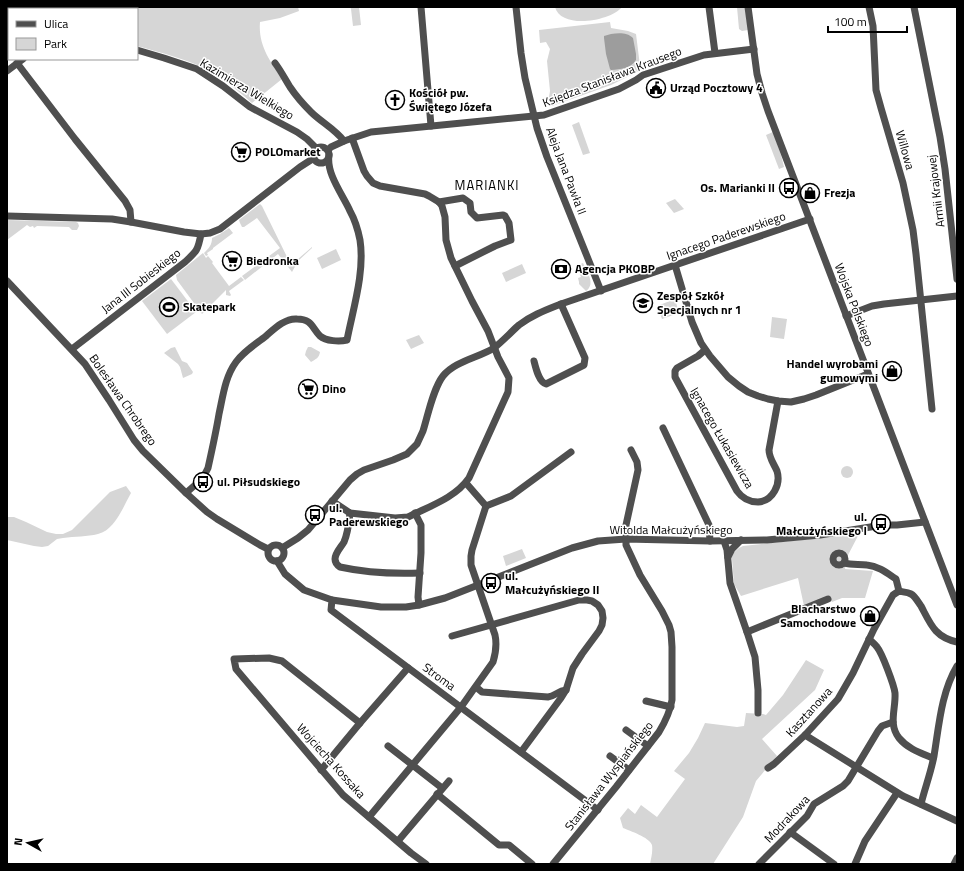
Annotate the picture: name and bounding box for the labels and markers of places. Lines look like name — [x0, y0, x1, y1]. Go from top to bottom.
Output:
public building icon: Urząd Pocztowy 4 — [645, 77, 667, 99]
place label: Urząd Pocztowy 4 — [670, 78, 763, 97]
place label: Kościół pw. Świętego Józefa — [409, 83, 492, 116]
church icon: Kościół pw. Świętego Józefa — [384, 89, 406, 111]
supermarket icon: POLOmarket — [230, 141, 252, 163]
place label: POLOmarket — [255, 142, 321, 161]
bus stop icon: Os. Marianki II — [778, 177, 800, 199]
place label: Os. Marianki II — [700, 178, 775, 197]
shop icon: Frezja — [799, 182, 821, 204]
place label: Frezja — [824, 183, 855, 202]
supermarket icon: Biedronka — [221, 250, 243, 272]
place label: Biedronka — [246, 251, 299, 270]
bank icon: Agencja PKOBP — [550, 258, 572, 280]
place label: Agencja PKOBP — [575, 259, 655, 278]
place label: Zespół Szkół Specjalnych nr 1 — [657, 286, 742, 319]
school or university icon: Zespół Szkół Specjalnych nr 1 — [632, 292, 654, 314]
sports icon: Skatepark — [158, 296, 180, 318]
place label: Skatepark — [183, 297, 236, 316]
place label: Handel wyrobami gumowymi — [787, 354, 878, 387]
shop icon: Handel wyrobami gumowymi — [881, 360, 903, 382]
supermarket icon: Dino — [297, 378, 319, 400]
place label: Dino — [322, 379, 346, 398]
bus stop icon: ul. Piłsudskiego — [192, 471, 214, 493]
place label: ul. Piłsudskiego — [217, 472, 300, 491]
place label: ul. Paderewskiego — [329, 498, 409, 531]
bus stop icon: ul. Paderewskiego — [304, 504, 326, 526]
place label: ul. Małcużyńskiego I — [776, 507, 867, 540]
bus stop icon: ul. Małcużyńskiego I — [870, 513, 892, 535]
place label: ul. Małcużyńskiego II — [505, 566, 599, 599]
bus stop icon: ul. Małcużyńskiego II — [480, 572, 502, 594]
place label: Blacharstwo Samochodowe — [780, 599, 856, 632]
shop icon: Blacharstwo Samochodowe — [859, 605, 881, 627]

